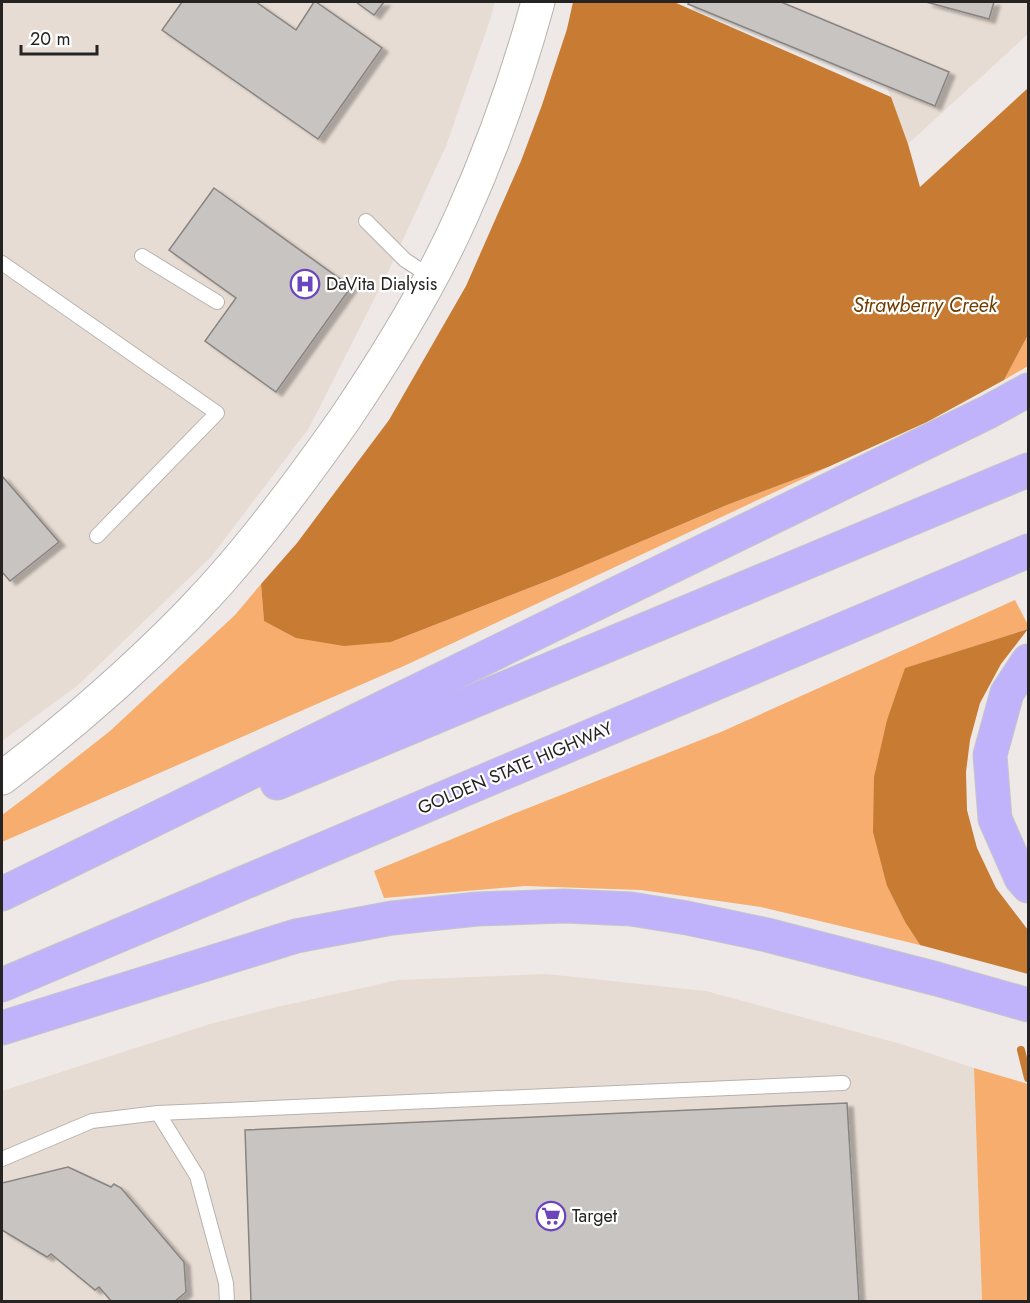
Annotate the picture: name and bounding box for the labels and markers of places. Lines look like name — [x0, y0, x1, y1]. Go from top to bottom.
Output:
hospital icon: DaVita Dialysis — [289, 268, 321, 300]
place label: DaVita Dialysis — [326, 271, 437, 297]
supermarket icon: Target — [535, 1200, 567, 1232]
place label: Target — [572, 1203, 618, 1229]

